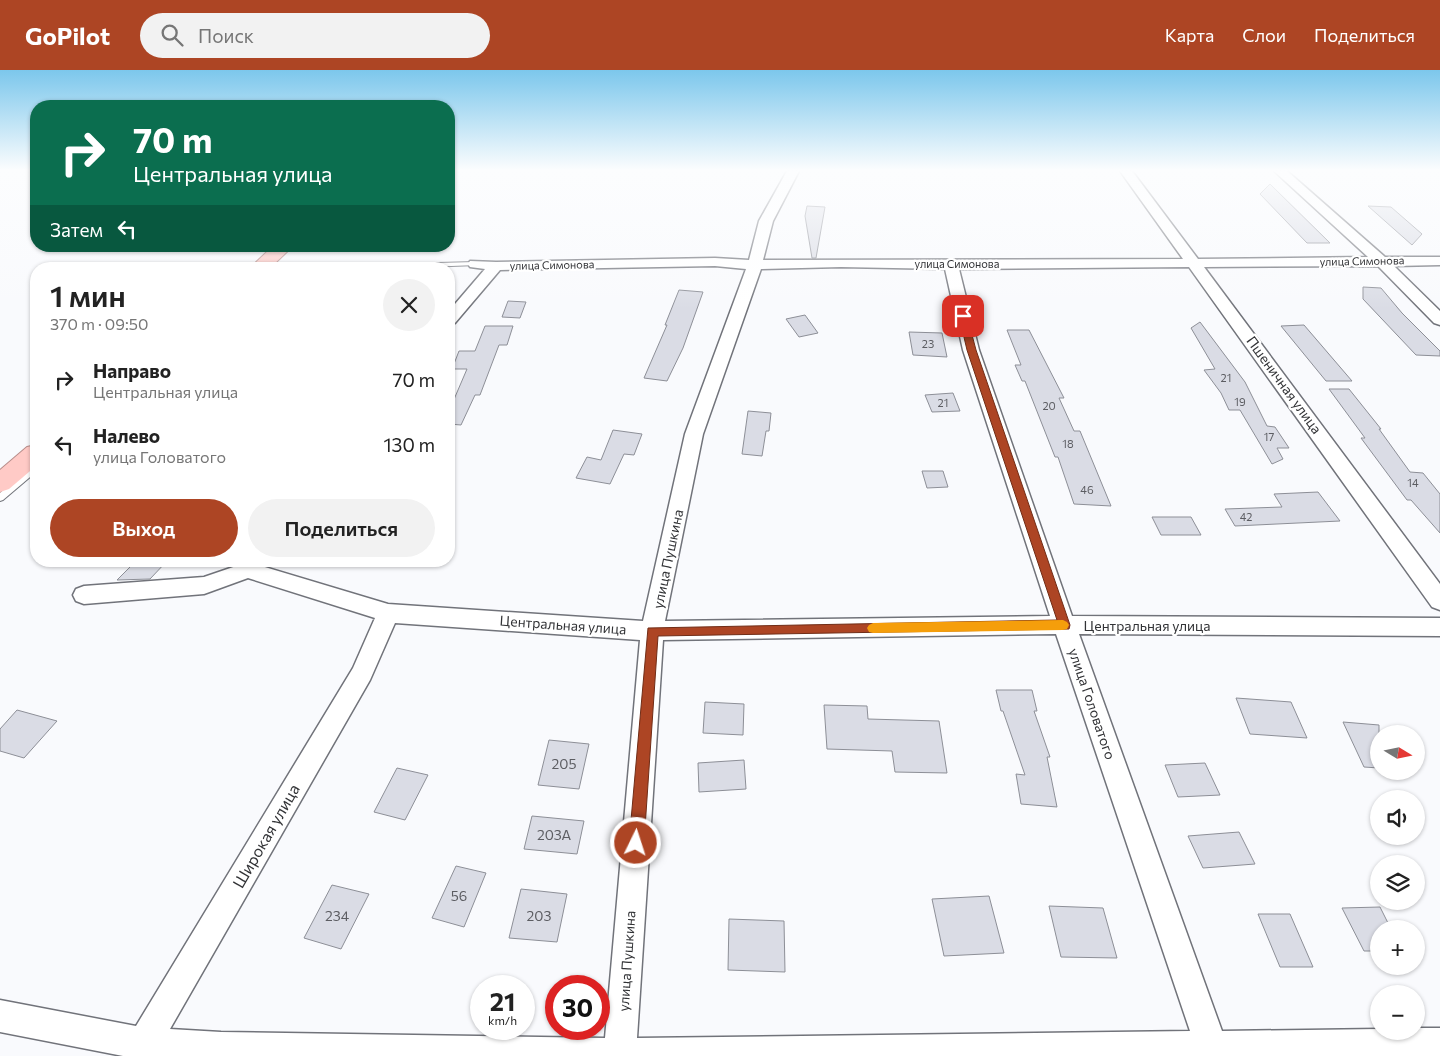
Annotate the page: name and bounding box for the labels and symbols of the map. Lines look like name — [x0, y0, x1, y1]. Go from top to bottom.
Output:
street label: улица Симонова — [1319, 253, 1404, 268]
street label: улица Симонова — [509, 257, 594, 272]
street label: улица Симонова — [915, 257, 999, 270]
pin — [942, 295, 984, 337]
street label: Пшеничная улица — [1243, 333, 1326, 437]
house number: 23 — [922, 337, 934, 350]
house number: 21 — [1221, 371, 1231, 384]
house number: 19 — [1234, 395, 1246, 408]
house number: 21 — [938, 396, 948, 409]
house number: 20 — [1042, 399, 1056, 412]
house number: 17 — [1264, 430, 1274, 443]
house number: 18 — [1062, 437, 1074, 450]
house number: 14 — [1407, 476, 1419, 489]
house number: 46 — [1080, 483, 1094, 496]
street label: улица Пушкина — [649, 508, 686, 610]
house number: 42 — [1240, 510, 1252, 523]
street label: Центральная улица — [499, 612, 627, 637]
street label: Центральная улица — [1084, 617, 1210, 634]
street label: улица Головатого — [1065, 646, 1119, 762]
north arrow — [1370, 725, 1425, 780]
house number: 205 — [552, 755, 576, 772]
street label: Широкая улица — [228, 780, 303, 891]
position arrow — [609, 816, 661, 868]
house number: 203А — [537, 826, 571, 843]
house number: 56 — [451, 887, 467, 904]
house number: 234 — [325, 907, 350, 924]
house number: 203 — [527, 907, 551, 924]
street label: улица Пушкина — [614, 910, 639, 1012]
speed limit sign: 30 — [545, 975, 610, 1040]

